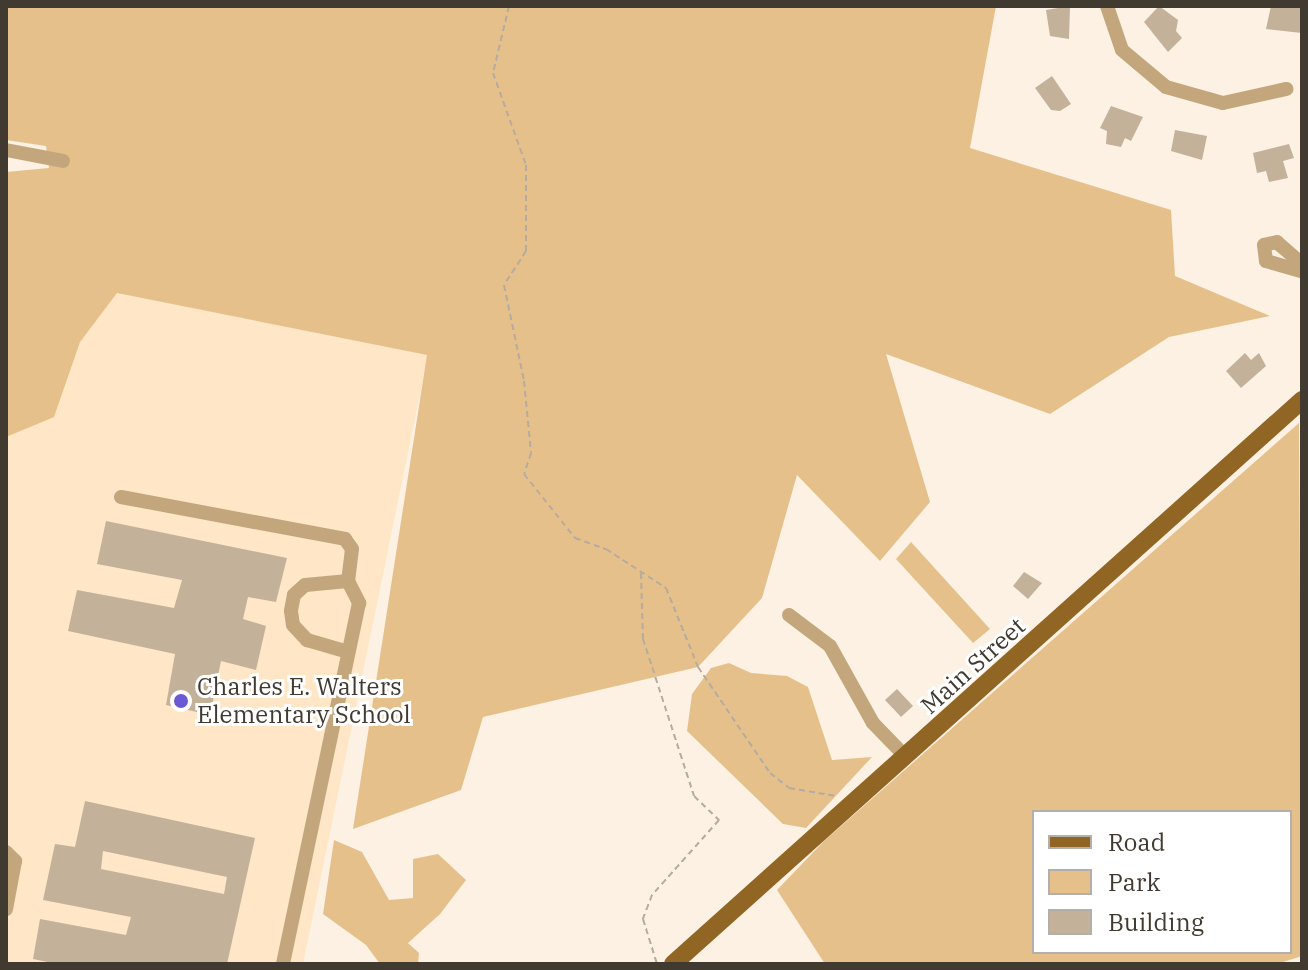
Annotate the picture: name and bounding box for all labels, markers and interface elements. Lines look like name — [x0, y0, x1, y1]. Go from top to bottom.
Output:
street label: Main Street — [915, 612, 1031, 720]
place label: Charles E. Walters Elementary School — [197, 673, 411, 729]
marker: Charles E. Walters Elementary School — [172, 692, 190, 710]
legend — [1032, 810, 1292, 954]
text: Road — [1108, 826, 1165, 858]
text: Park — [1108, 866, 1160, 898]
text: Building — [1108, 906, 1204, 938]

